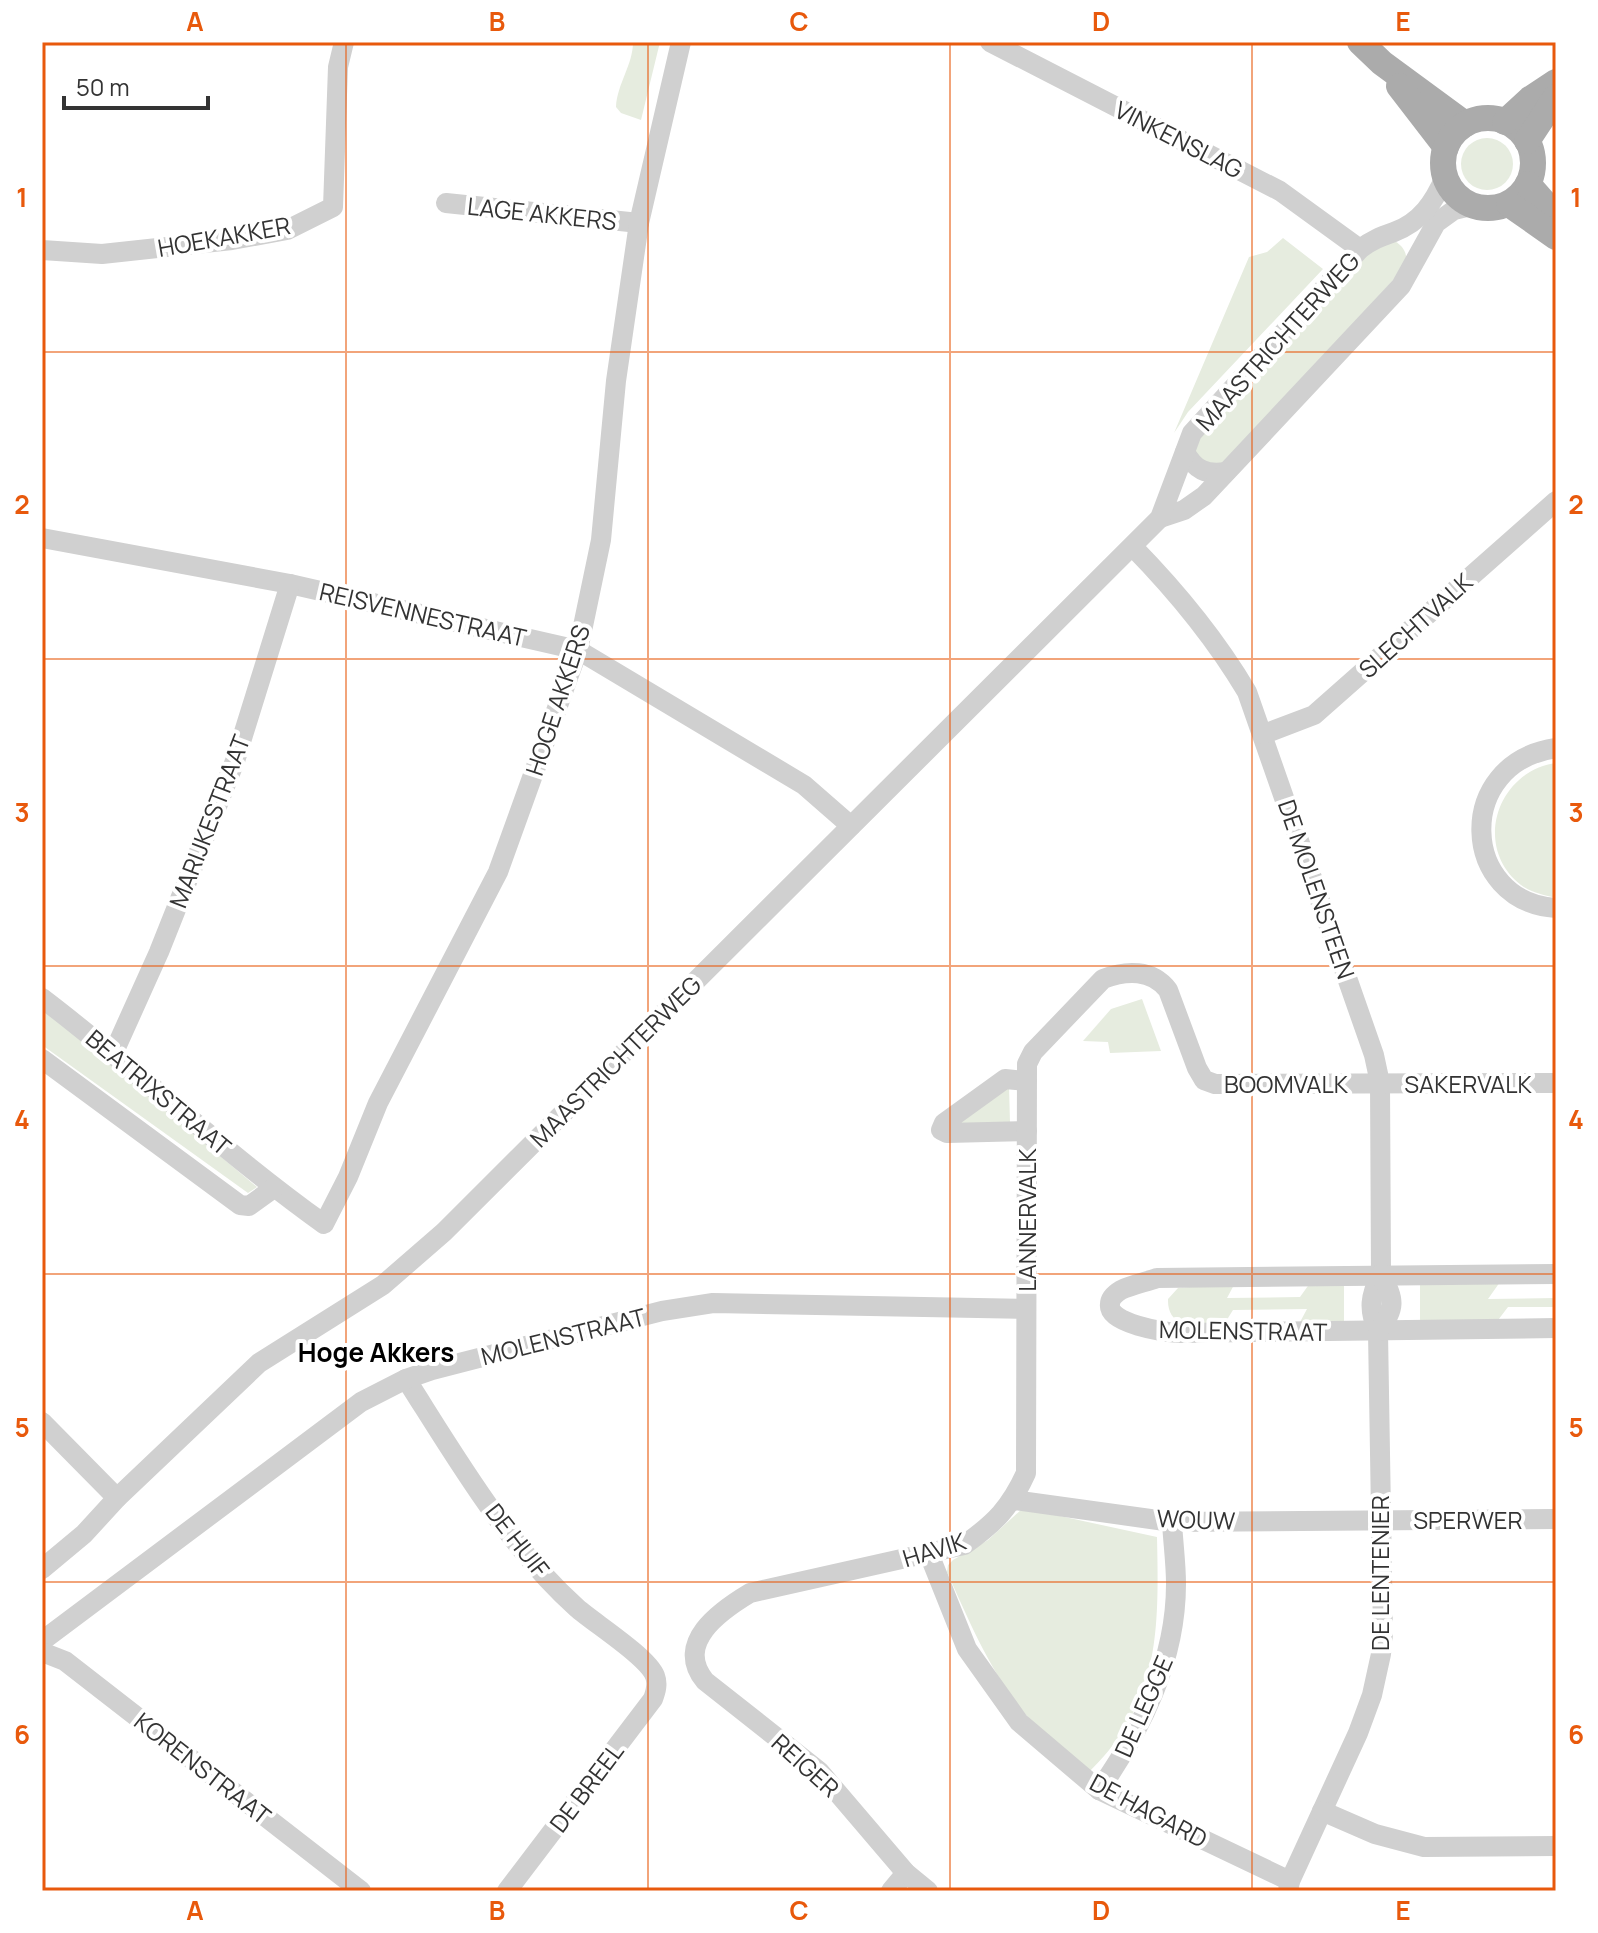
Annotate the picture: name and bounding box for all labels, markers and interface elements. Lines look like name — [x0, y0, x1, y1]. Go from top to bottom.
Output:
text: A — [186, 3, 204, 39]
text: B — [489, 3, 505, 39]
text: C — [789, 3, 809, 39]
text: D — [1092, 3, 1110, 39]
text: E — [1395, 3, 1411, 39]
scale bar — [64, 60, 208, 110]
text: 50 m — [76, 70, 130, 103]
street label: VINKENSLAG — [1109, 93, 1249, 185]
text: 1 — [16, 179, 28, 215]
text: 1 — [1570, 179, 1582, 215]
street label: LAGE AKKERS — [466, 189, 618, 237]
street label: HOEKAKKER — [155, 208, 293, 264]
street label: MAASTRICHTERWEG — [1188, 244, 1366, 437]
text: 2 — [14, 486, 30, 522]
text: 2 — [1568, 486, 1584, 522]
street label: SLECHTVALK — [1351, 565, 1480, 685]
street label: REISVENNESTRAAT — [316, 574, 530, 654]
street label: HOGE AKKERS — [517, 620, 597, 780]
street label: MARIJKESTRAAT — [161, 729, 257, 912]
text: 3 — [14, 794, 30, 830]
text: 3 — [1568, 794, 1584, 830]
street label: DE MOLENSTEEN — [1271, 795, 1363, 983]
street label: MAASTRICHTERWEG — [522, 968, 708, 1154]
street label: BEATRIXSTRAAT — [80, 1022, 239, 1163]
street label: BOOMVALK — [1224, 1067, 1349, 1100]
street label: SAKERVALK — [1404, 1067, 1533, 1100]
text: 4 — [14, 1101, 30, 1137]
text: 4 — [1568, 1101, 1584, 1137]
street label: LANNERVALK — [1010, 1147, 1043, 1292]
street label: MOLENSTRAAT — [477, 1299, 649, 1372]
street label: MOLENSTRAAT — [1159, 1312, 1328, 1348]
district label: Hoge Akkers — [298, 1334, 454, 1370]
text: 5 — [14, 1409, 30, 1445]
text: 5 — [1568, 1409, 1584, 1445]
street label: DE LENTENIER — [1363, 1495, 1396, 1651]
street label: DE HUIF — [479, 1496, 557, 1584]
street label: WOUW — [1156, 1501, 1236, 1537]
street label: SPERWER — [1413, 1503, 1523, 1536]
street label: HAVIK — [898, 1524, 970, 1574]
street label: DE LEGGE — [1106, 1650, 1180, 1762]
street label: KORENSTRAAT — [128, 1704, 278, 1832]
text: 6 — [14, 1716, 30, 1752]
text: 6 — [1568, 1716, 1584, 1752]
street label: REIGER — [765, 1726, 847, 1804]
street label: DE BREEL — [542, 1736, 630, 1838]
street label: DE HAGARD — [1084, 1765, 1214, 1855]
text: A — [186, 1892, 204, 1928]
text: B — [489, 1892, 505, 1928]
text: C — [789, 1892, 809, 1928]
text: D — [1092, 1892, 1110, 1928]
text: E — [1395, 1892, 1411, 1928]

